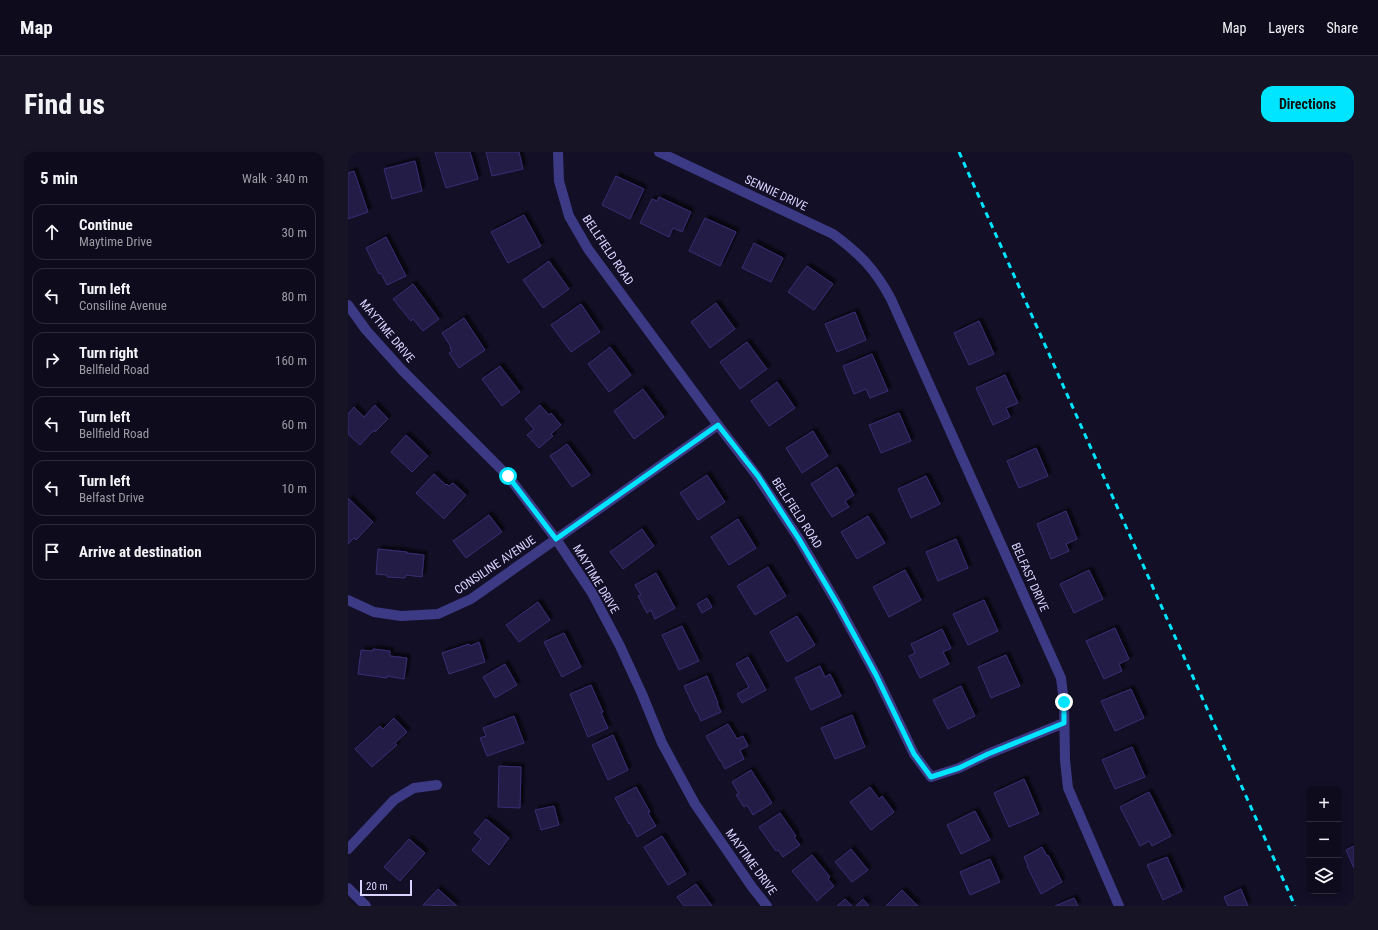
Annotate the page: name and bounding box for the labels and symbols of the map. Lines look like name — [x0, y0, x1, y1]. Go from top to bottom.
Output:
street label: SENNIE DRIVE — [742, 172, 810, 214]
street label: BELLFIELD ROAD — [579, 212, 637, 288]
street label: MAYTIME DRIVE — [357, 297, 417, 365]
route start — [499, 467, 517, 485]
street label: BELLFIELD ROAD — [769, 475, 825, 551]
street label: CONSILINE AVENUE — [452, 533, 538, 597]
street label: BELFAST DRIVE — [1009, 540, 1051, 614]
street label: MAYTIME DRIVE — [570, 542, 622, 616]
route end — [1055, 693, 1073, 711]
street label: MAYTIME DRIVE — [722, 826, 780, 898]
scale bar — [360, 878, 412, 897]

